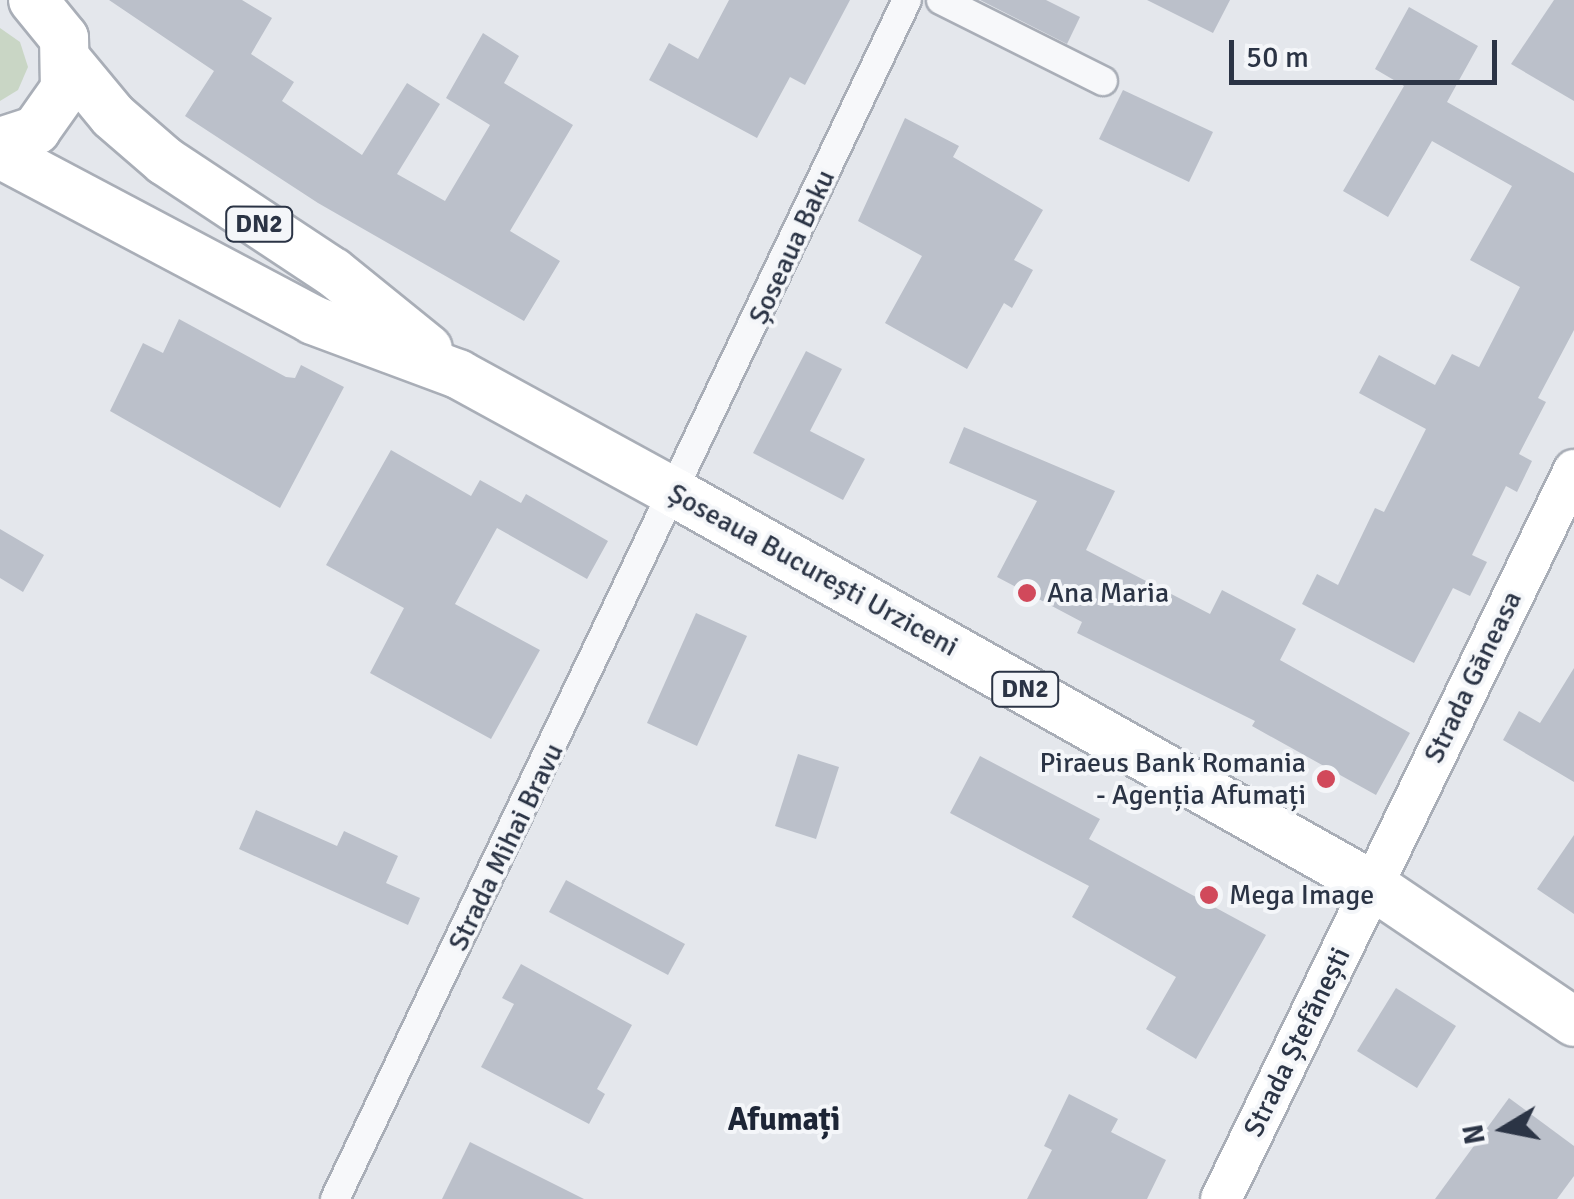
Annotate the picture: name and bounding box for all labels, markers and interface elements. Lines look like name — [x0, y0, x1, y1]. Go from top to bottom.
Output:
scale bar — [1234, 20, 1502, 82]
text: 50 m — [1246, 39, 1309, 76]
street label: Șoseaua Baku — [742, 165, 842, 329]
road number: DN2 — [224, 204, 294, 244]
street label: Șoseaua București Urziceni — [662, 476, 964, 664]
place label: Ana Maria — [1047, 576, 1169, 610]
marker: Ana Maria — [1016, 582, 1038, 604]
street label: Strada Găneasa — [1417, 586, 1529, 768]
road number: DN2 — [990, 669, 1060, 709]
street label: Strada Mihai Bravu — [441, 738, 571, 956]
place label: Piraeus Bank Romania - Agenția Afumați — [1039, 746, 1306, 812]
marker: Piraeus Bank Romania - Agenția Afumați — [1315, 768, 1337, 790]
place label: Mega Image — [1229, 878, 1374, 912]
marker: Mega Image — [1198, 884, 1220, 906]
street label: Strada Ștefănești — [1237, 942, 1357, 1142]
north arrow — [1454, 1079, 1554, 1179]
district label: Afumați — [728, 1101, 840, 1139]
text: N — [1456, 1122, 1493, 1147]

